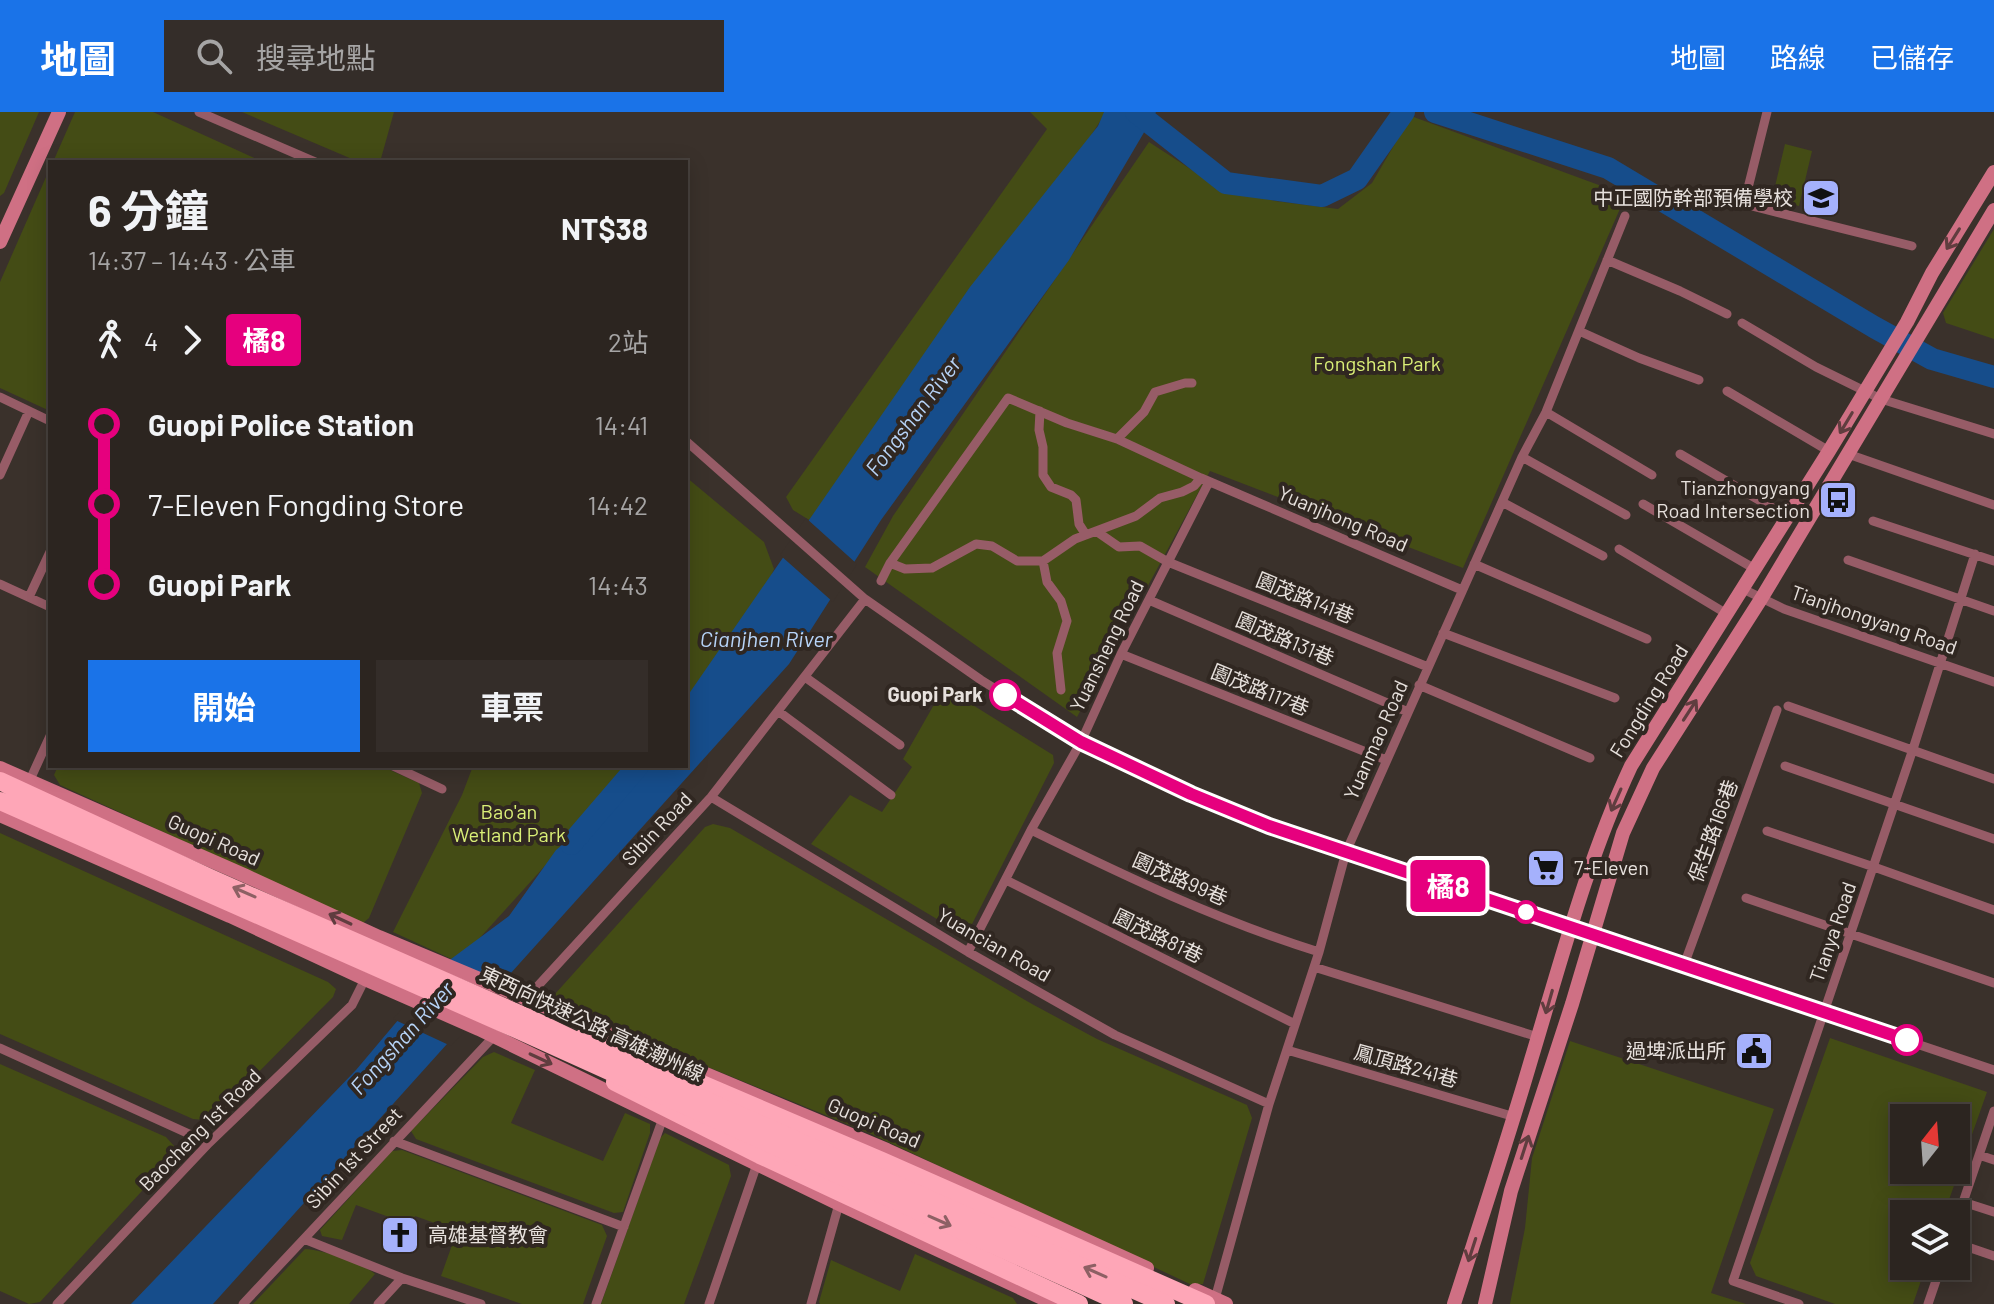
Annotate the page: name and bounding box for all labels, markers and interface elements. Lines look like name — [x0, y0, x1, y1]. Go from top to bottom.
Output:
search box — [164, 20, 724, 92]
icon: search — [192, 34, 236, 78]
text: 地圖 — [40, 35, 116, 81]
text: 搜尋地點 — [256, 39, 376, 75]
text: 地圖 — [1670, 40, 1726, 74]
text: 路線 — [1770, 40, 1826, 74]
text: 已儲存 — [1870, 40, 1954, 74]
school or university icon: 中正國防幹部預備學校 — [1800, 177, 1842, 219]
text: 6 分鐘 — [88, 183, 208, 236]
place label: 中正國防幹部預備學校 — [1593, 185, 1793, 209]
text: NT$38 — [561, 210, 648, 246]
one-way arrow — [1945, 227, 1961, 250]
text: 14:37 – 14:43 · 公車 — [88, 244, 296, 275]
icon: walk — [88, 318, 132, 362]
icon: forward — [170, 318, 214, 362]
text: 橘8 — [242, 323, 285, 357]
text: 4 — [144, 325, 158, 356]
text: 2站 — [608, 326, 648, 357]
water label: Fongshan River — [859, 350, 966, 480]
park label: Fongshan Park — [1313, 351, 1441, 375]
text: Guopi Police Station — [148, 406, 414, 442]
text: 14:41 — [595, 409, 648, 440]
one-way arrow — [1838, 411, 1854, 434]
place label: Tianzhongyang Road Intersection — [1656, 475, 1810, 522]
bus stop icon: Tianzhongyang Road Intersection — [1817, 479, 1859, 521]
street label: Yuanjhong Road — [1275, 480, 1412, 556]
text: 7-Eleven Fongding Store — [148, 486, 464, 522]
text: 14:42 — [587, 489, 648, 520]
text: Guopi Park — [148, 566, 291, 602]
street label: 園茂路141巷 — [1253, 567, 1358, 628]
text: 14:43 — [588, 569, 648, 600]
street label: Yuansheng Road — [1064, 576, 1148, 715]
street label: Tianjhongyang Road — [1788, 579, 1961, 659]
street label: 園茂路131巷 — [1233, 607, 1338, 669]
water label: Cianjhen River — [700, 625, 834, 651]
street label: Fongding Road — [1604, 640, 1692, 761]
street label: 園茂路117巷 — [1208, 659, 1313, 720]
button: 開始 — [88, 660, 360, 752]
button: 車票 — [376, 660, 648, 752]
street label: Yuanmao Road — [1338, 676, 1412, 803]
marker: Guopi Park — [990, 680, 1020, 710]
place label: Guopi Park — [888, 682, 983, 706]
one-way arrow — [1683, 699, 1699, 722]
street label: 保生路166巷 — [1682, 776, 1742, 885]
street label: Sibin Road — [616, 787, 696, 870]
one-way arrow — [1607, 787, 1622, 811]
park label: Bao'an Wetland Park — [452, 799, 566, 846]
street label: Guopi Road — [165, 808, 264, 870]
street label: 園茂路99巷 — [1129, 847, 1231, 910]
supermarket icon: 7-Eleven — [1525, 847, 1567, 889]
place label: 7-Eleven — [1574, 855, 1649, 879]
line badge: 橘8 — [1412, 860, 1484, 912]
text: 橘8 — [1426, 869, 1470, 903]
street label: Tianya Road — [1804, 878, 1860, 985]
one-way arrow — [232, 884, 257, 899]
unlabelled marker — [1515, 901, 1537, 923]
street label: Yuancian Road — [933, 902, 1056, 986]
street label: 園茂路81巷 — [1110, 903, 1207, 967]
one-way arrow — [328, 911, 352, 926]
street label: 東西向快速公路 高雄潮州線 — [477, 961, 708, 1086]
water label: Fongshan River — [344, 975, 459, 1099]
one-way arrow — [1541, 988, 1556, 1014]
unlabelled marker — [1892, 1025, 1922, 1055]
public building icon: 過埤派出所 — [1733, 1030, 1775, 1072]
place label: 過埤派出所 — [1626, 1038, 1726, 1062]
street label: 鳳頂路241巷 — [1352, 1039, 1461, 1091]
one-way arrow — [528, 1052, 552, 1067]
street label: Baocheng 1st Road — [133, 1063, 265, 1195]
street label: Guopi Road — [824, 1092, 924, 1152]
street label: Sibin 1st Street — [300, 1102, 406, 1213]
north arrow — [1890, 1104, 1970, 1184]
map controls — [1890, 1104, 1970, 1280]
one-way arrow — [1519, 1135, 1534, 1160]
button: layers — [1890, 1200, 1970, 1280]
church icon: 高雄基督教會 — [379, 1214, 421, 1256]
one-way arrow — [928, 1214, 952, 1229]
place label: 高雄基督教會 — [428, 1222, 548, 1246]
one-way arrow — [1463, 1237, 1478, 1262]
one-way arrow — [1083, 1264, 1107, 1279]

